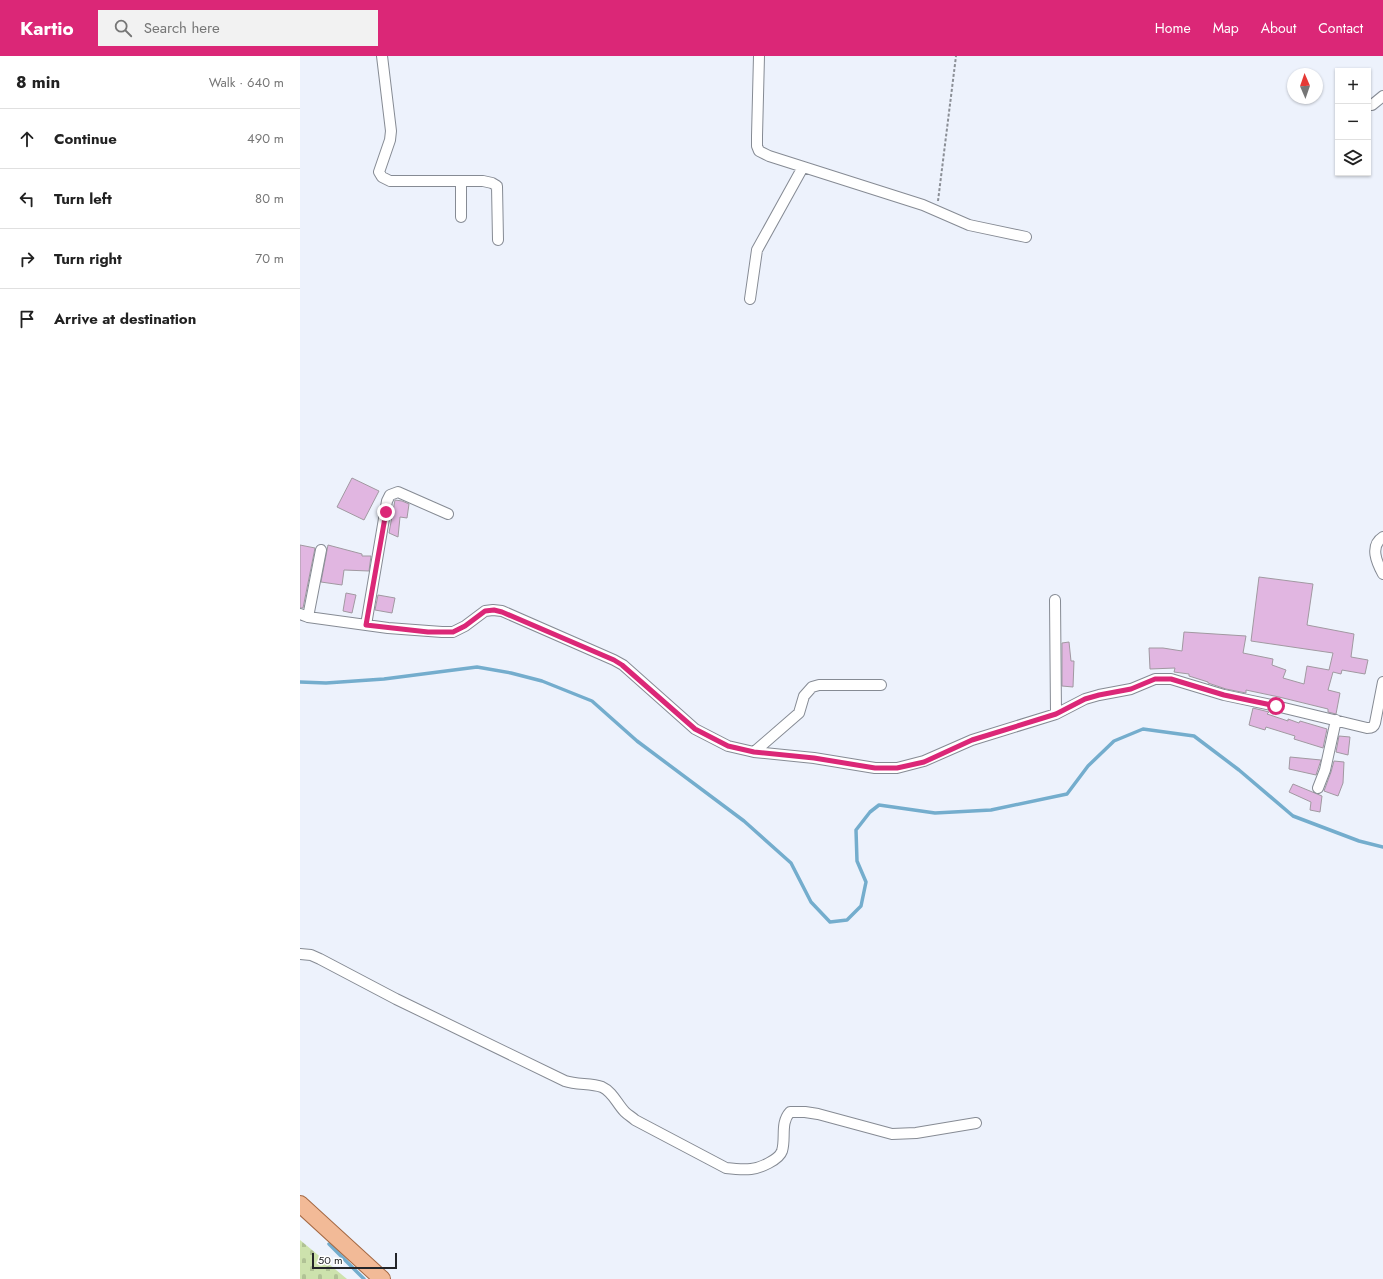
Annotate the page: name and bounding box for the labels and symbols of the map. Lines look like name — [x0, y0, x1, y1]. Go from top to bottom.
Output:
north arrow — [1287, 68, 1323, 104]
route end — [377, 503, 395, 521]
route start — [1267, 697, 1285, 715]
scale bar — [312, 1251, 397, 1270]

